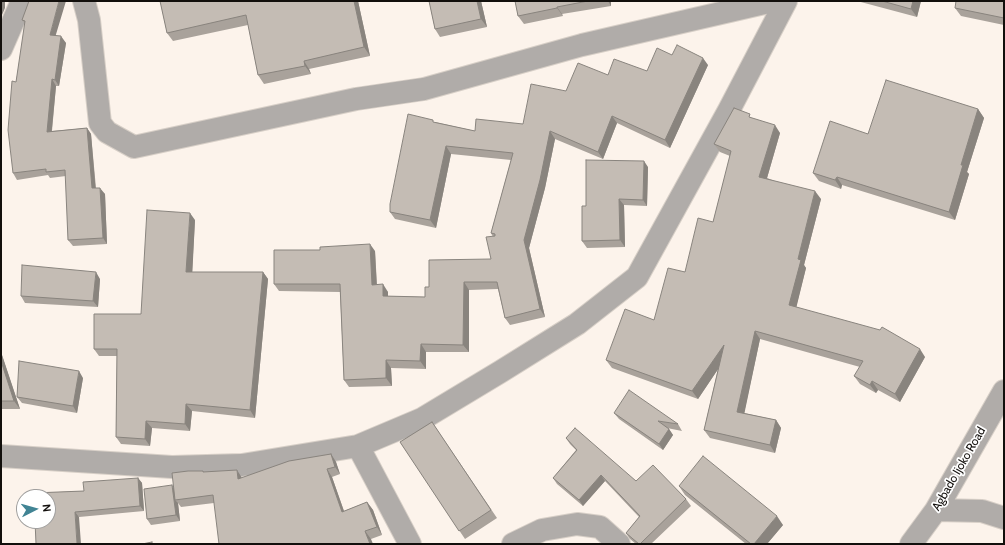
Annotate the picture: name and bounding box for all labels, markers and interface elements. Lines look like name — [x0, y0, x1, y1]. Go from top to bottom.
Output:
street label: Agbado Ijoko Road — [929, 425, 989, 513]
north arrow — [16, 489, 56, 529]
text: N — [40, 503, 54, 512]

